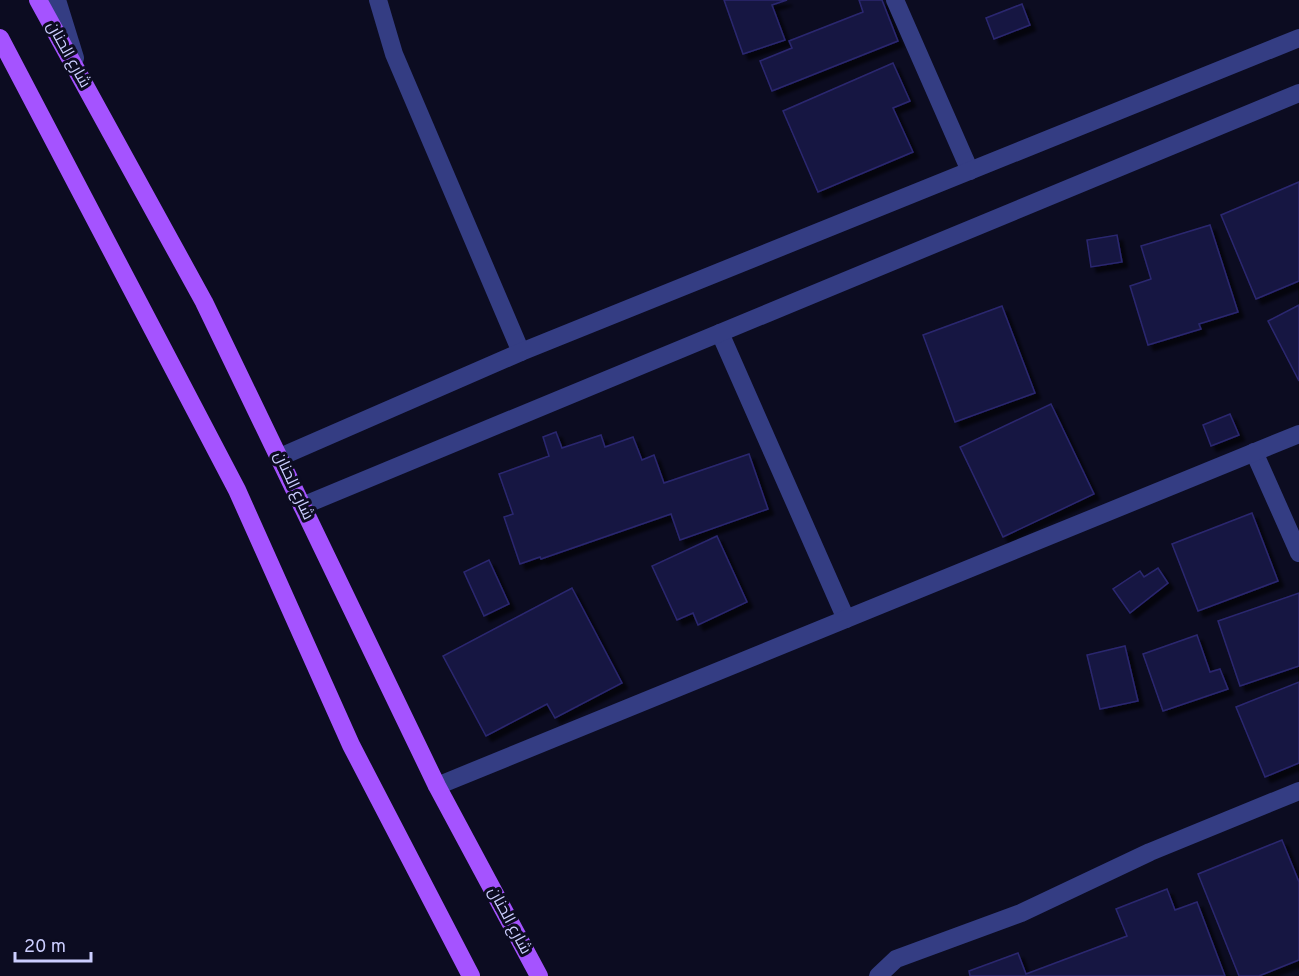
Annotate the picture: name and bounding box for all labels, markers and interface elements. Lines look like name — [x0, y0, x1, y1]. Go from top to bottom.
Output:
street label: شارع الحنان — [42, 18, 94, 92]
street label: شارع الحنان — [268, 449, 318, 523]
street label: شارع الحنان — [483, 884, 535, 958]
scale bar — [15, 925, 92, 963]
text: 20 m — [24, 936, 66, 959]

